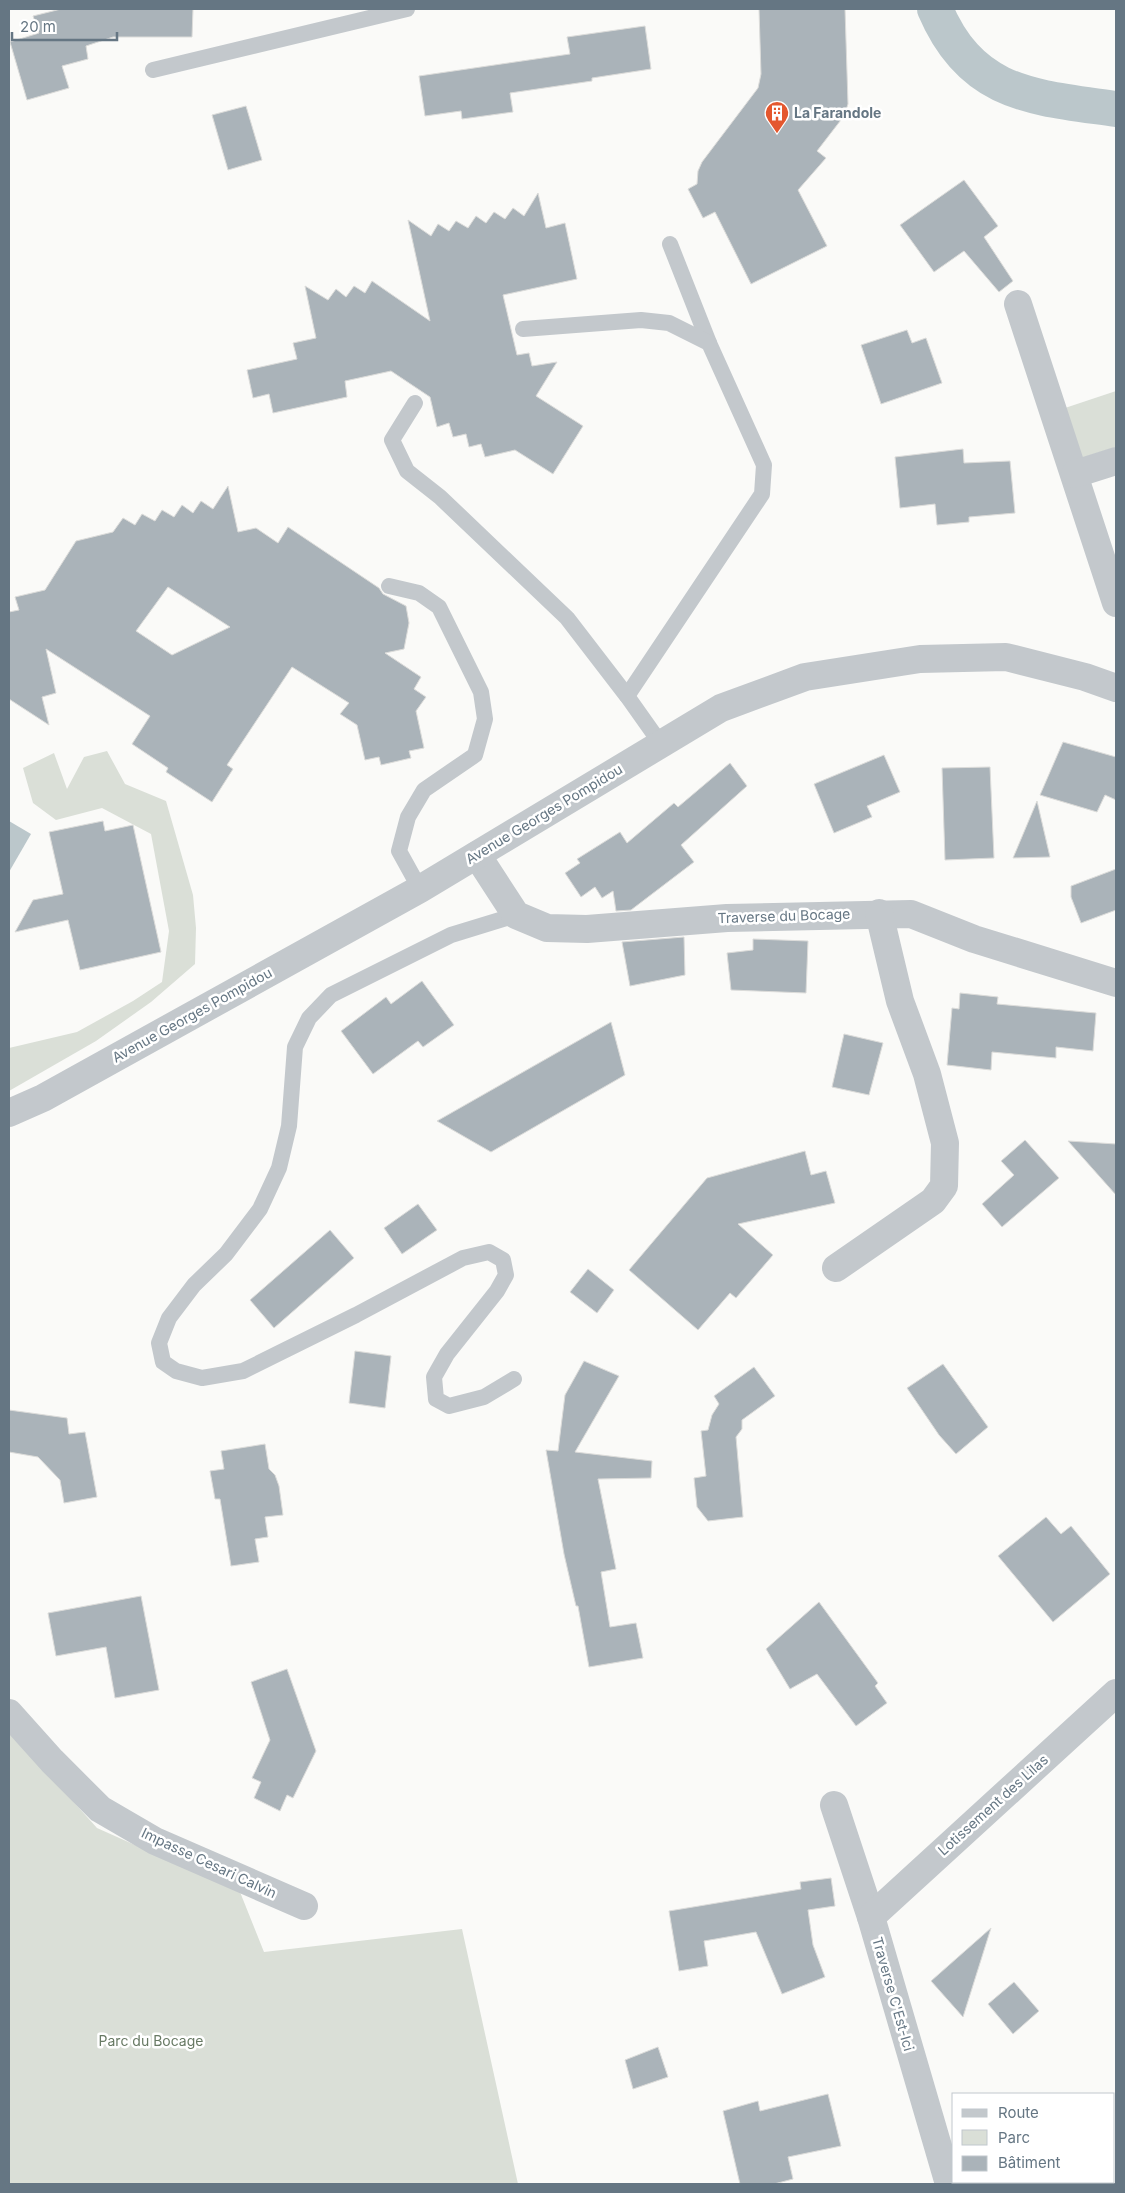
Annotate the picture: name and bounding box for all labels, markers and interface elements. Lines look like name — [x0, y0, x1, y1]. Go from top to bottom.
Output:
scale bar — [12, 10, 118, 42]
text: 20 m — [20, 17, 56, 36]
building icon: La Farandole — [764, 100, 790, 134]
place label: La Farandole — [794, 104, 881, 121]
street label: Avenue Georges Pompidou — [462, 760, 625, 867]
street label: Traverse du Bocage — [717, 905, 851, 926]
street label: Avenue Georges Pompidou — [109, 964, 275, 1066]
street label: Lotissement des Lilas — [934, 1751, 1051, 1859]
street label: Impasse Cesari Calvin — [139, 1824, 279, 1901]
street label: Traverse C'Est-Ici — [869, 1935, 918, 2053]
park label: Parc du Bocage — [99, 2032, 203, 2049]
legend — [952, 2093, 1115, 2183]
text: Route — [998, 2103, 1039, 2122]
text: Parc — [998, 2128, 1030, 2147]
text: Bâtiment — [998, 2153, 1061, 2172]

